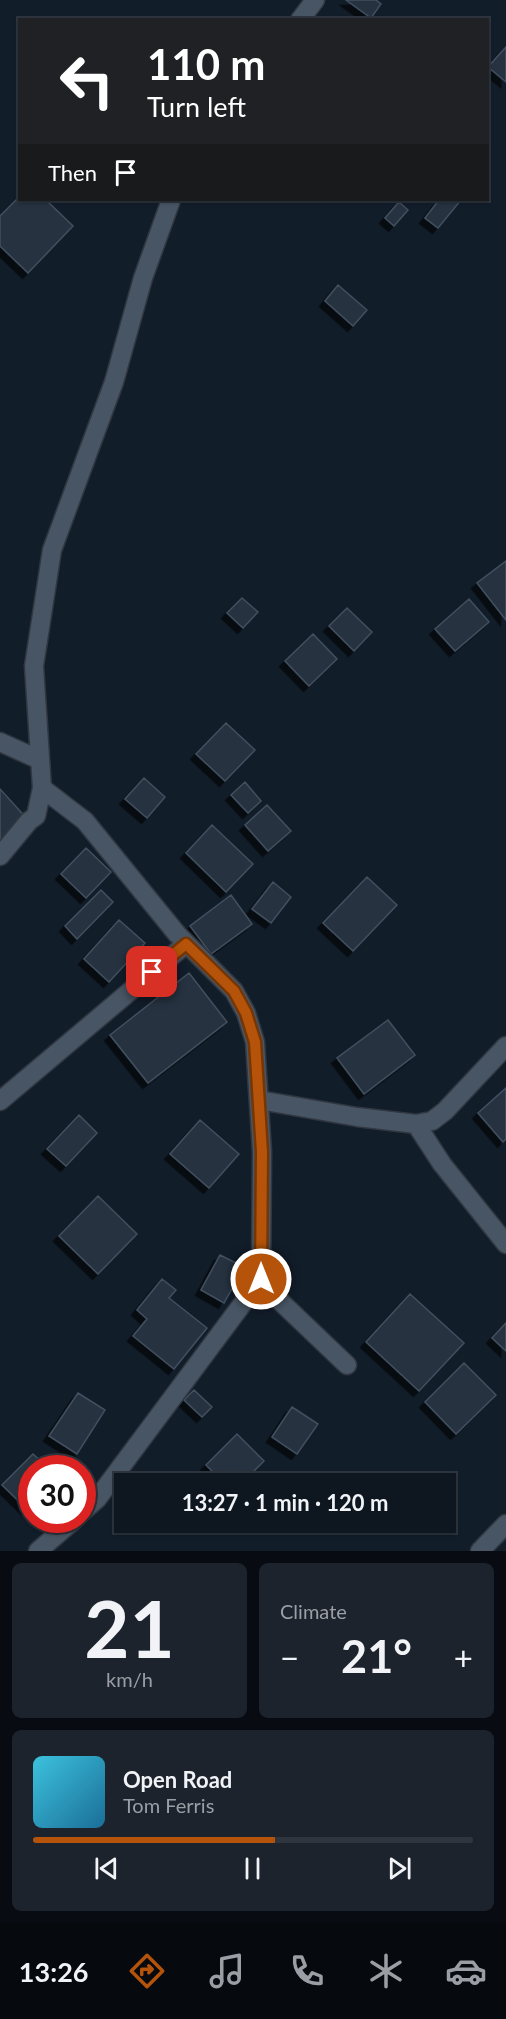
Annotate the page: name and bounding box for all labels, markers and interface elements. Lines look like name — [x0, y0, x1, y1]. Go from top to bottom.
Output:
text: 110 m — [147, 39, 265, 89]
icon: left — [48, 42, 126, 120]
text: Turn left — [147, 90, 246, 123]
icon: arrive — [109, 156, 142, 189]
text: Then — [48, 159, 97, 186]
pin — [126, 946, 177, 997]
icon: arrive — [135, 955, 168, 988]
position arrow — [229, 1247, 293, 1311]
speed limit sign: 30 — [18, 1455, 96, 1533]
text: 13:27 · 1 min · 120 m — [182, 1489, 388, 1516]
text: 21 — [84, 1581, 175, 1675]
text: Climate — [280, 1599, 347, 1623]
text: 21° — [341, 1629, 412, 1683]
text: − — [280, 1637, 299, 1677]
text: + — [454, 1637, 473, 1677]
text: km/h — [106, 1667, 153, 1691]
text: Open Road — [123, 1766, 232, 1793]
text: Tom Ferris — [123, 1793, 214, 1817]
icon: previous — [90, 1852, 123, 1885]
icon: pause — [236, 1852, 269, 1885]
icon: next — [383, 1852, 416, 1885]
icon: directions — [126, 1950, 168, 1992]
icon: music — [206, 1950, 248, 1992]
icon: phone — [286, 1950, 328, 1992]
icon: climate — [365, 1950, 407, 1992]
icon: car — [445, 1950, 487, 1992]
text: 13:26 — [19, 1955, 88, 1988]

